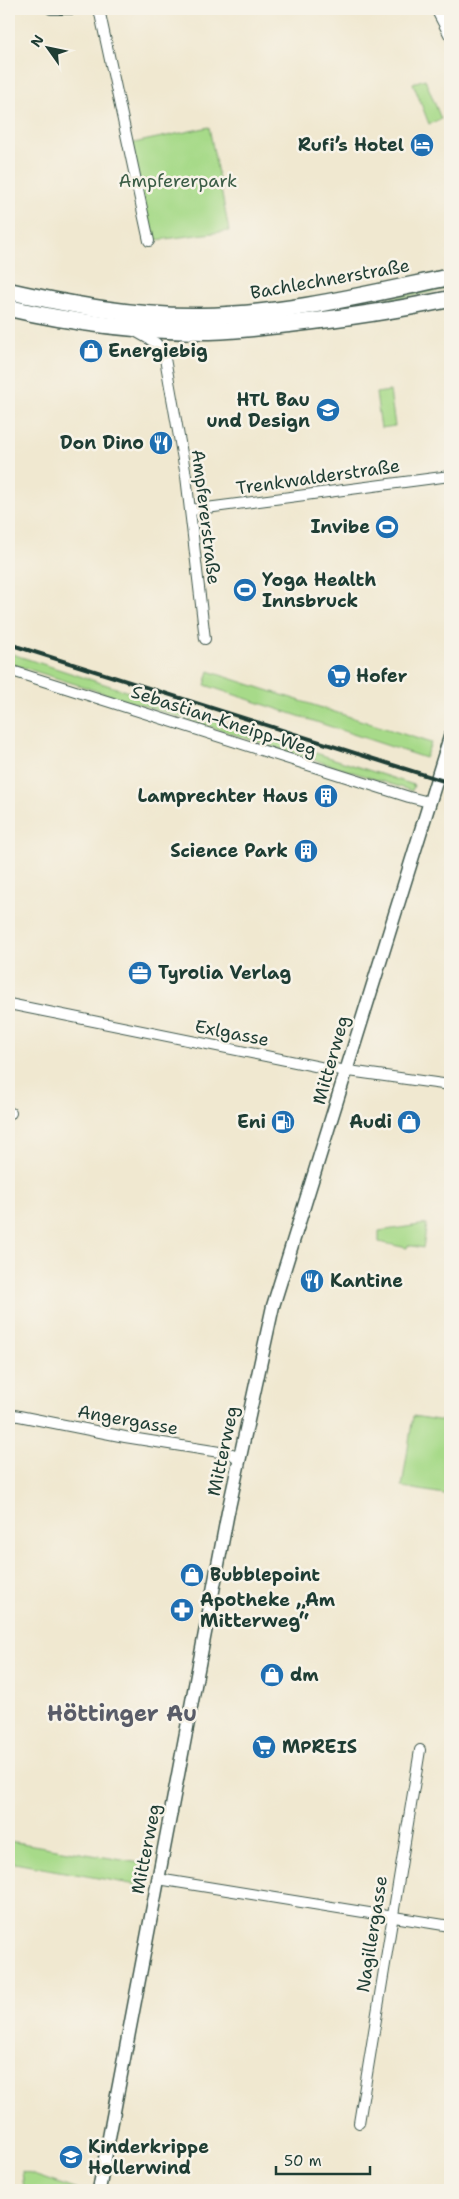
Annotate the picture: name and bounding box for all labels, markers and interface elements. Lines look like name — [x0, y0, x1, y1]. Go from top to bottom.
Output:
north arrow — [22, 22, 72, 72]
text: N — [27, 31, 48, 50]
hotel icon: Rufi’s Hotel — [409, 132, 435, 158]
place label: Rufi’s Hotel — [298, 133, 404, 157]
park label: Ampfererpark — [119, 169, 237, 193]
street label: Bachlechnerstraße — [248, 253, 412, 305]
shop icon: Energiebig — [78, 338, 104, 364]
place label: Energiebig — [108, 339, 208, 363]
place label: HTL Bau und Design — [206, 388, 310, 433]
school or university icon: HTL Bau und Design — [315, 397, 341, 423]
restaurant icon: Don Dino — [148, 430, 174, 456]
place label: Don Dino — [60, 431, 144, 455]
street label: Ampfererstraße — [186, 448, 226, 586]
street label: Trenkwalderstraße — [234, 454, 402, 500]
sports icon: Invibe — [374, 514, 400, 540]
place label: Invibe — [311, 515, 370, 539]
place label: Yoga Health Innsbruck — [262, 568, 376, 613]
sports icon: Yoga Health Innsbruck — [232, 577, 258, 603]
supermarket icon: Hofer — [326, 663, 352, 689]
place label: Hofer — [356, 664, 408, 688]
street label: Sebastian-Kneipp-Weg — [128, 680, 320, 762]
building icon: Lamprechter Haus — [313, 783, 339, 809]
place label: Lamprechter Haus — [138, 784, 308, 808]
building icon: Science Park — [293, 838, 319, 864]
place label: Science Park — [170, 839, 288, 863]
office icon: Tyrolia Verlag — [127, 960, 153, 986]
place label: Tyrolia Verlag — [158, 961, 291, 985]
street label: Mitterweg — [307, 1013, 355, 1107]
street label: Exlgasse — [193, 1014, 271, 1052]
fuel station icon: Eni — [270, 1109, 296, 1135]
shop icon: Audi — [396, 1109, 422, 1135]
place label: Eni — [237, 1110, 266, 1134]
place label: Audi — [349, 1110, 392, 1134]
restaurant icon: Kantine — [299, 1268, 325, 1294]
place label: Kantine — [330, 1269, 403, 1293]
street label: Angergasse — [76, 1399, 180, 1441]
street label: Mitterweg — [202, 1404, 244, 1498]
shop icon: Bubblepoint — [179, 1562, 205, 1588]
place label: Bubblepoint — [210, 1563, 320, 1587]
place label: Apotheke „Am Mitterweg“ — [200, 1588, 336, 1633]
pharmacy icon: Apotheke „Am Mitterweg“ — [169, 1597, 195, 1623]
shop icon: dm — [259, 1662, 285, 1688]
place label: dm — [290, 1663, 319, 1687]
district label: Höttinger Au — [47, 1699, 197, 1728]
supermarket icon: MPREIS — [251, 1734, 277, 1760]
place label: MPREIS — [282, 1735, 357, 1759]
street label: Mitterweg — [125, 1802, 167, 1896]
street label: Nagillergasse — [351, 1874, 393, 1994]
place label: Kinderkrippe Hollerwind — [88, 2135, 209, 2180]
school or university icon: Kinderkrippe Hollerwind — [58, 2144, 84, 2170]
scale bar — [276, 2144, 370, 2176]
text: 50 m — [284, 2151, 322, 2171]

